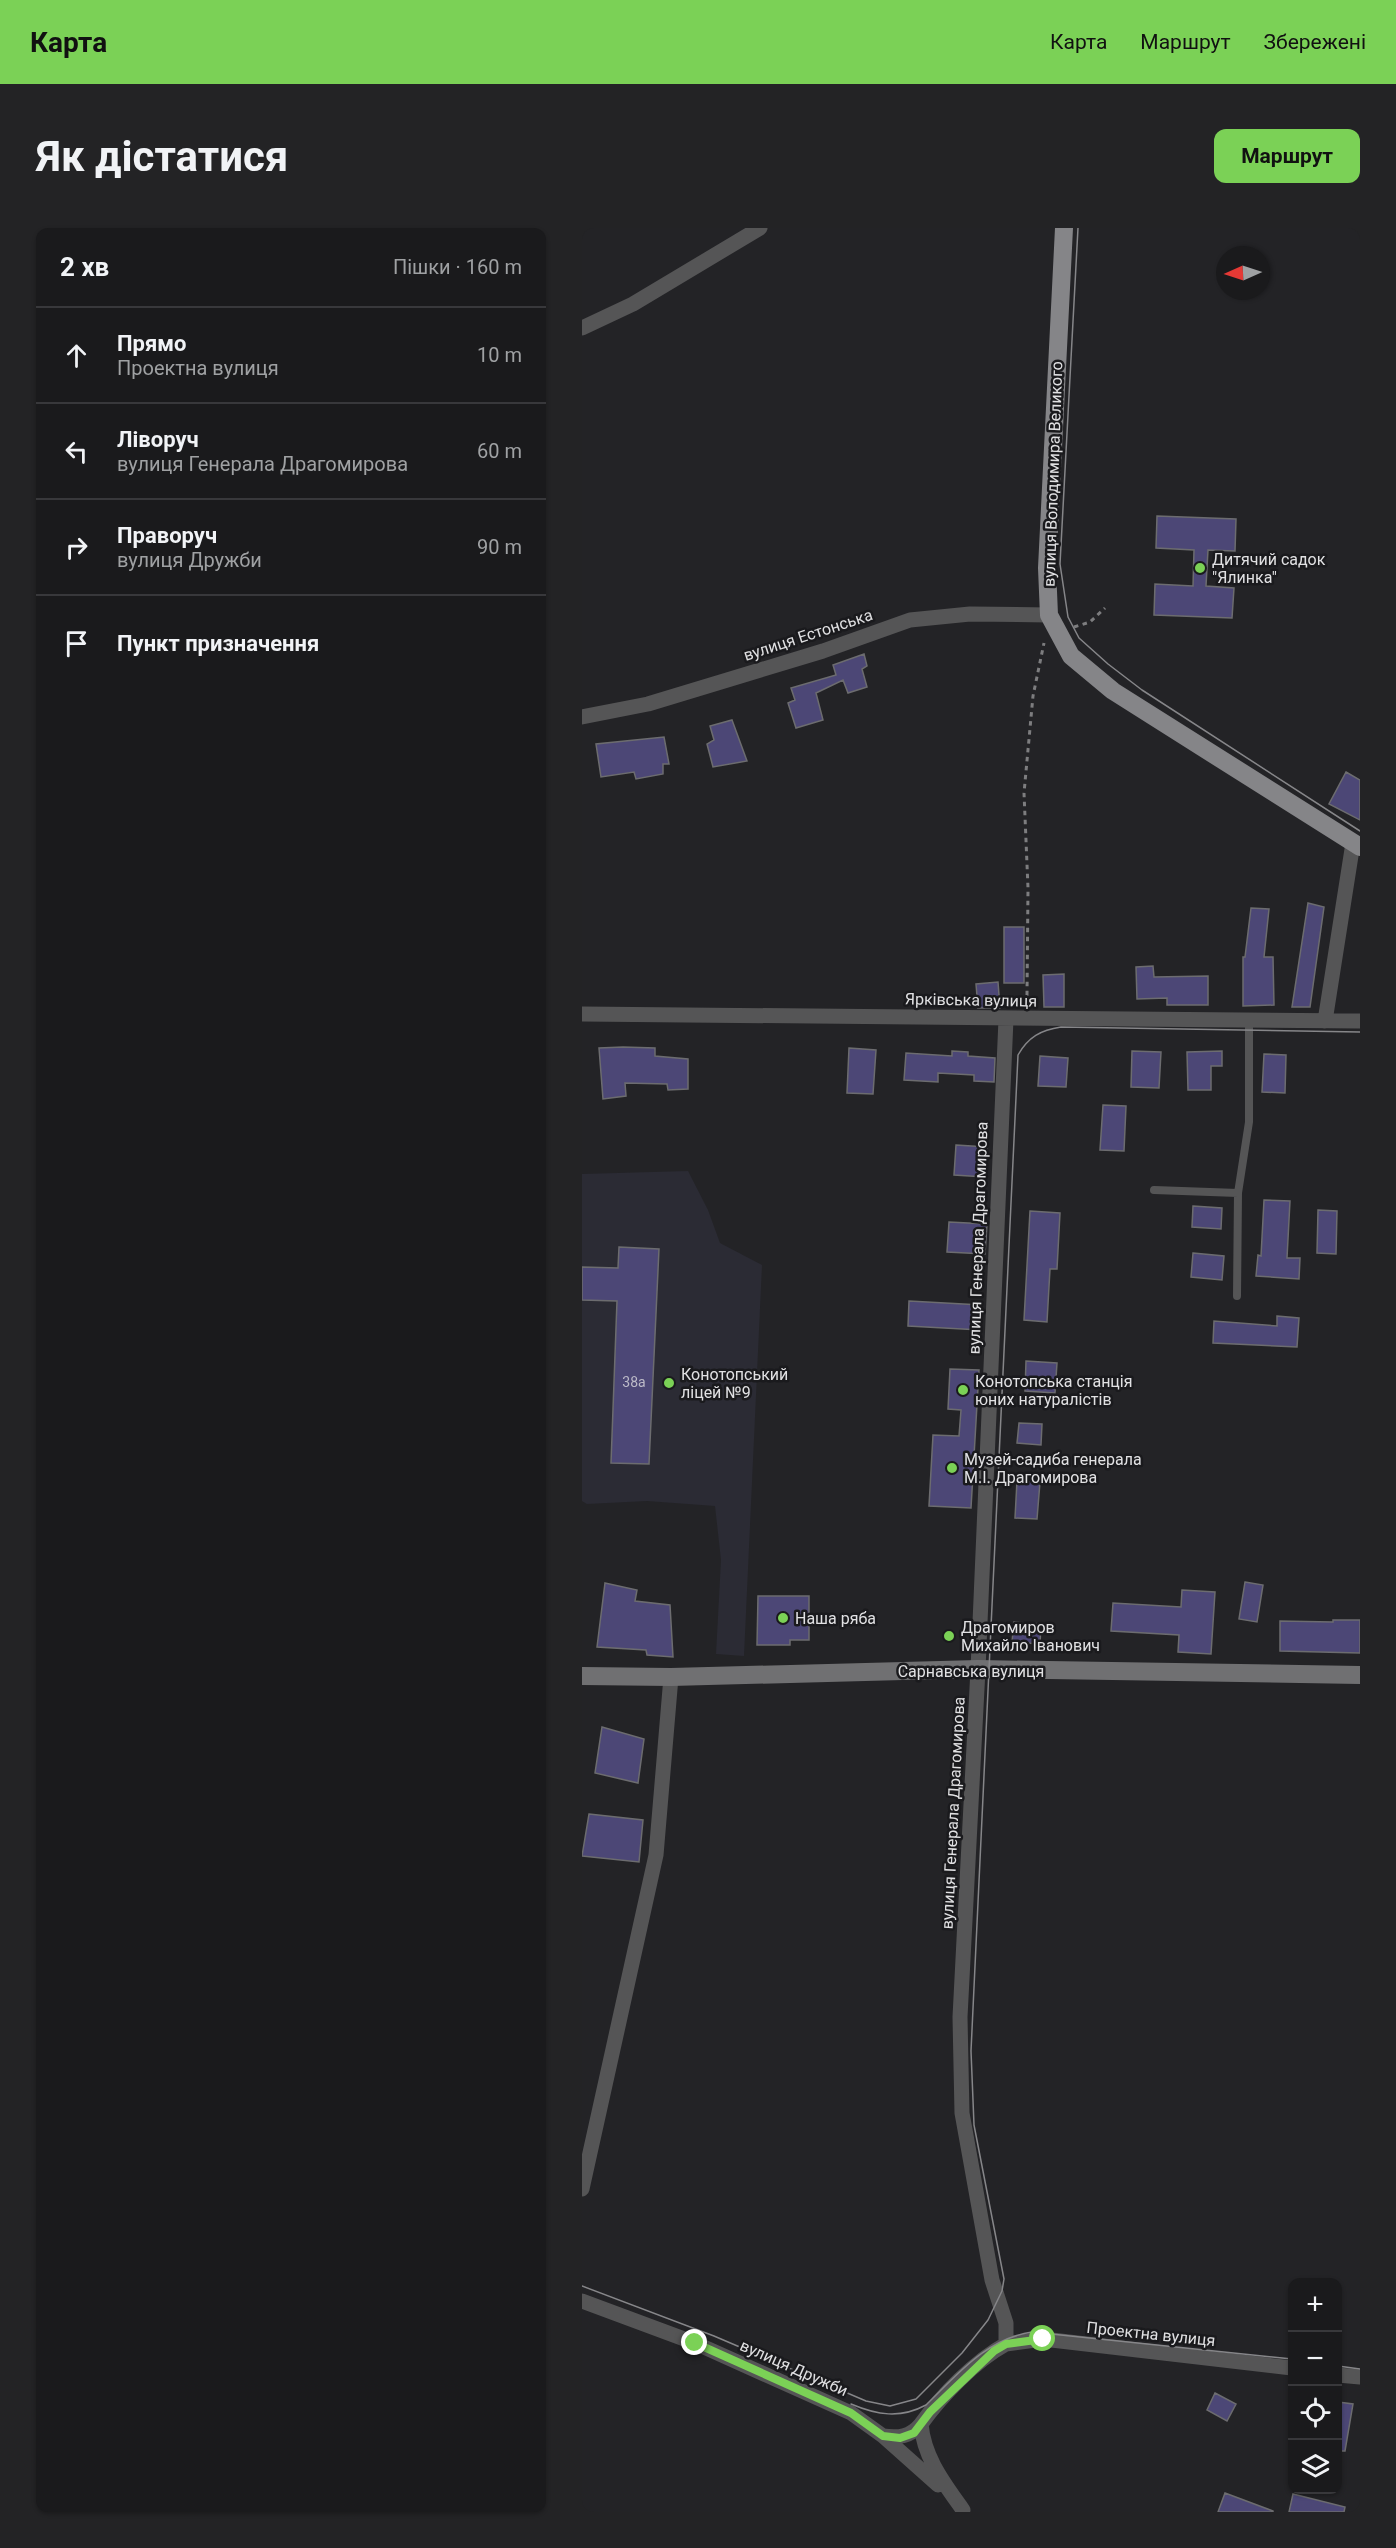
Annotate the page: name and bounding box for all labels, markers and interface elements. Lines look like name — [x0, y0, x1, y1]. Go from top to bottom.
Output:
text: Карта — [30, 26, 107, 59]
text: Карта — [1050, 30, 1107, 54]
text: Маршрут — [1140, 30, 1231, 54]
text: Збережені — [1264, 30, 1366, 54]
button: Маршрут — [1214, 129, 1360, 183]
text: Як дістатися — [36, 132, 288, 181]
north arrow — [1216, 246, 1270, 300]
text: 2 хв — [60, 252, 109, 282]
text: Пішки · 160 m — [393, 255, 522, 279]
text: Прямо — [117, 331, 186, 356]
icon: ahead — [60, 339, 93, 372]
text: 10 m — [477, 343, 522, 367]
text: Проектна вулиця — [117, 356, 279, 380]
street label: вулиця Володимира Великого — [1040, 361, 1066, 587]
text: Ліворуч — [117, 427, 199, 452]
icon: left — [60, 435, 93, 468]
text: 60 m — [477, 439, 522, 463]
text: вулиця Генерала Драгомирова — [117, 452, 408, 476]
text: Праворуч — [117, 523, 217, 548]
icon: right — [60, 531, 93, 564]
text: 90 m — [477, 535, 522, 559]
text: вулиця Дружби — [117, 548, 262, 572]
place label: Дитячий садок "Ялинка" — [1212, 550, 1326, 587]
marker: Дитячий садок "Ялинка" — [1193, 561, 1207, 575]
street label: вулиця Естонська — [741, 605, 875, 665]
icon: arrive — [60, 627, 93, 660]
text: Пункт призначення — [117, 631, 319, 656]
street label: Ярківська вулиця — [905, 989, 1037, 1011]
street label: вулиця Генерала Драгомирова — [964, 1121, 992, 1355]
place label: Конотопський ліцей №9 — [681, 1365, 788, 1402]
place label: Конотопська станція юних натуралістів — [975, 1372, 1133, 1409]
house number: 38а — [622, 1374, 646, 1390]
marker: Конотопський ліцей №9 — [662, 1376, 676, 1390]
marker: Конотопська станція юних натуралістів — [956, 1383, 970, 1397]
place label: Музей-садиба генерала М.І. Драгомирова — [964, 1450, 1142, 1487]
marker: Музей-садиба генерала М.І. Драгомирова — [945, 1461, 959, 1475]
place label: Наша ряба — [795, 1609, 876, 1628]
marker: Наша ряба — [776, 1611, 790, 1625]
place label: Драгомиров Михайло Іванович — [961, 1618, 1100, 1655]
marker: Драгомиров Михайло Іванович — [942, 1629, 956, 1643]
street label: Сарнавська вулиця — [898, 1662, 1044, 1681]
street label: вулиця Генерала Драгомирова — [937, 1696, 969, 1930]
map controls — [1288, 2278, 1342, 2494]
button: + — [1288, 2278, 1342, 2332]
street label: Проектна вулиця — [1086, 2318, 1216, 2350]
route start — [1029, 2325, 1055, 2351]
route end — [681, 2329, 707, 2355]
button: − — [1288, 2332, 1342, 2386]
street label: вулиця Дружби — [737, 2336, 851, 2400]
button: locate — [1288, 2386, 1342, 2440]
button: layers — [1288, 2440, 1342, 2494]

